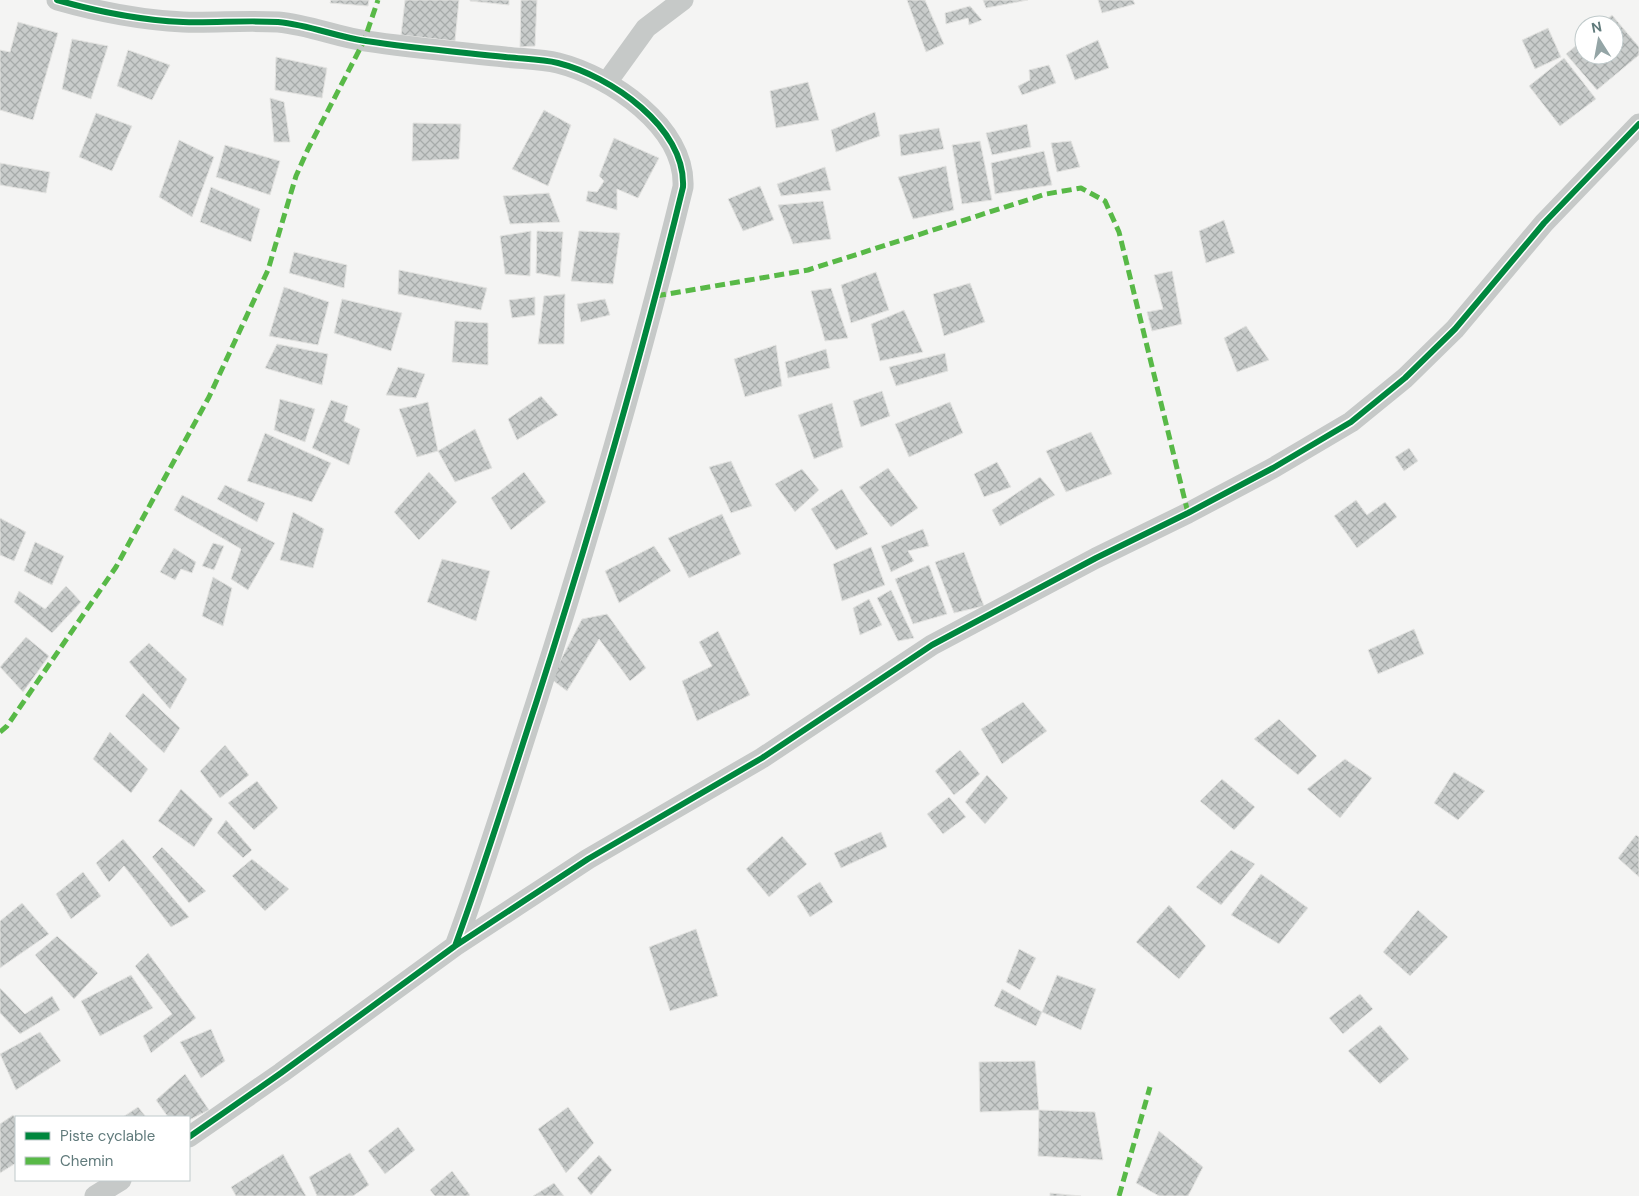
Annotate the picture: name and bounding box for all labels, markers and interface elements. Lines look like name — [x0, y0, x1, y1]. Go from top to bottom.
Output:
north arrow — [1574, 15, 1624, 65]
text: N — [1590, 17, 1603, 37]
legend — [15, 1116, 190, 1181]
text: Piste cyclable — [60, 1126, 155, 1146]
text: Chemin — [60, 1151, 113, 1171]

